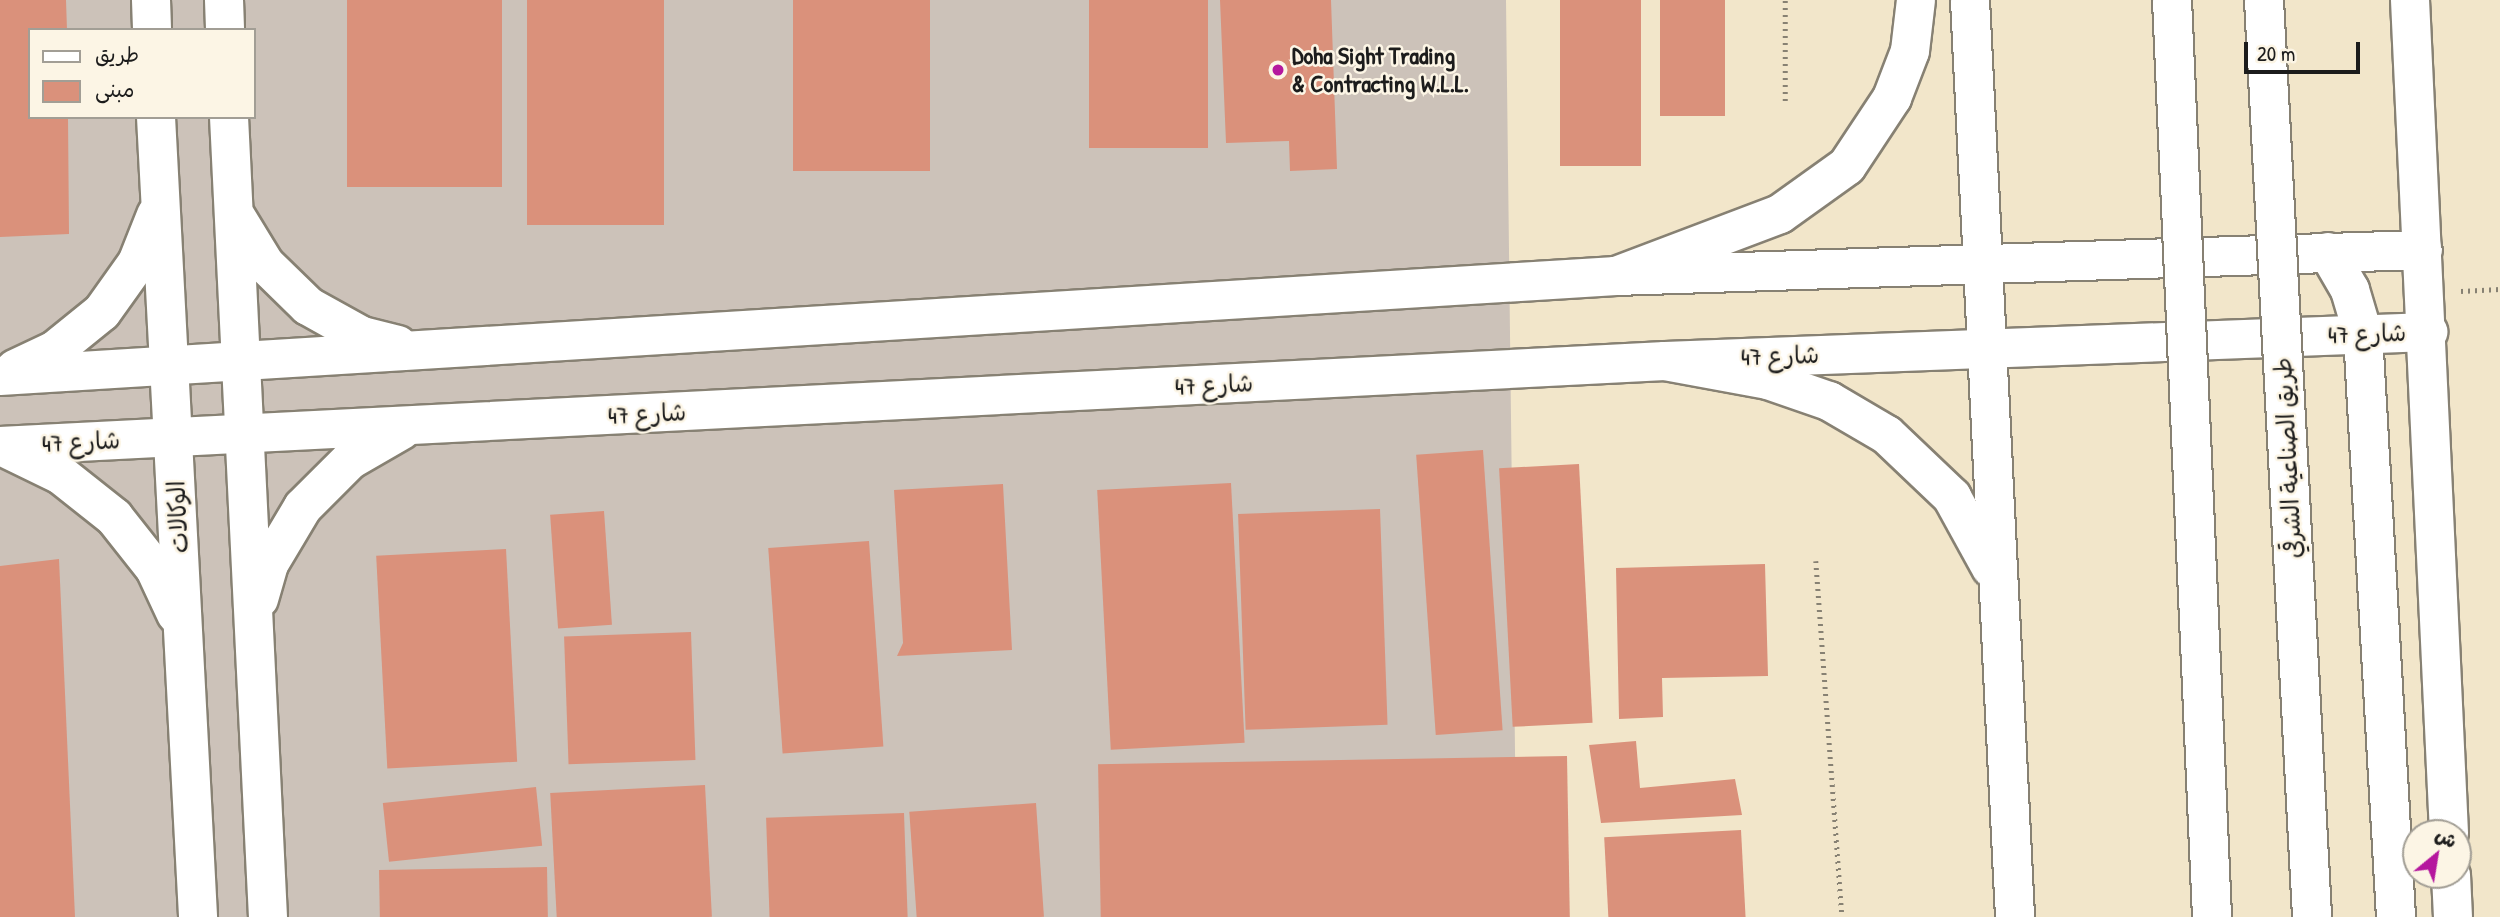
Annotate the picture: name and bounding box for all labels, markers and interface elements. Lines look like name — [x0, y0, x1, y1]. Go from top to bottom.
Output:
legend — [28, 28, 256, 119]
scale bar — [2248, 28, 2364, 72]
text: 20 m — [2257, 39, 2295, 68]
text: طريق — [95, 40, 139, 69]
place label: Doha Sight Trading & Contracting W.L.L. — [1292, 42, 1469, 98]
marker: Doha Sight Trading & Contracting W.L.L. — [1270, 62, 1286, 78]
text: مبنى — [95, 75, 134, 104]
street label: شارع 47 — [2327, 318, 2407, 350]
street label: شارع 47 — [1740, 340, 1820, 372]
street label: طريق الصناعية الشرقي — [2268, 357, 2308, 559]
street label: شارع 47 — [1174, 369, 1254, 401]
street label: شارع 47 — [607, 398, 687, 430]
street label: شارع 47 — [41, 426, 121, 458]
street label: الوكالات — [162, 480, 194, 554]
north arrow — [2402, 819, 2472, 889]
text: ش — [2431, 821, 2462, 854]

